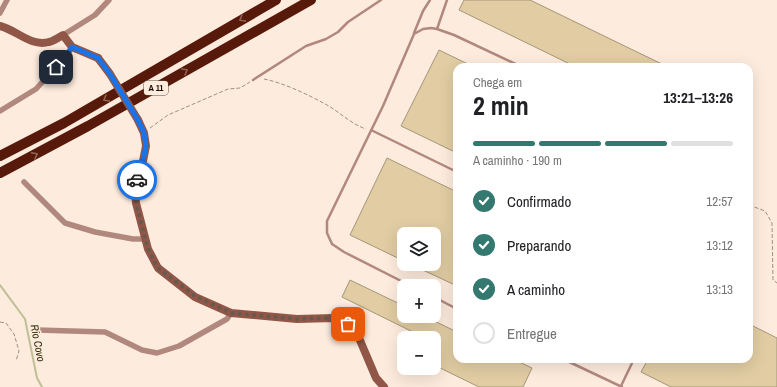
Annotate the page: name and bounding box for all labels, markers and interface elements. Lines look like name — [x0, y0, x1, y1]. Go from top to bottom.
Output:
one-way arrow — [239, 15, 247, 22]
pin — [39, 50, 73, 84]
icon: home — [45, 56, 67, 78]
one-way arrow — [181, 69, 188, 76]
text: Chega em — [473, 74, 522, 91]
road number: A 11 — [144, 81, 168, 95]
text: 13:21–13:26 — [663, 87, 733, 108]
text: 2 min — [473, 88, 529, 123]
one-way arrow — [103, 94, 110, 101]
text: A caminho · 190 m — [473, 152, 562, 169]
one-way arrow — [30, 153, 38, 160]
courier — [117, 160, 157, 200]
icon: car — [126, 169, 148, 191]
icon: check — [473, 190, 495, 212]
text: Confirmado — [507, 191, 571, 212]
text: 12:57 — [706, 193, 733, 210]
map controls — [397, 227, 441, 375]
button: layers — [397, 227, 441, 271]
icon: check — [473, 234, 495, 256]
text: Preparando — [507, 235, 571, 256]
text: 13:12 — [706, 237, 733, 254]
icon: check — [473, 278, 495, 300]
button: + — [397, 279, 441, 323]
text: A caminho — [507, 279, 565, 300]
text: 13:13 — [706, 281, 733, 298]
pin — [331, 307, 365, 341]
icon: bag — [337, 313, 359, 335]
water label: Rio Covo — [28, 323, 48, 363]
text: Entregue — [507, 323, 557, 344]
button: − — [397, 331, 441, 375]

